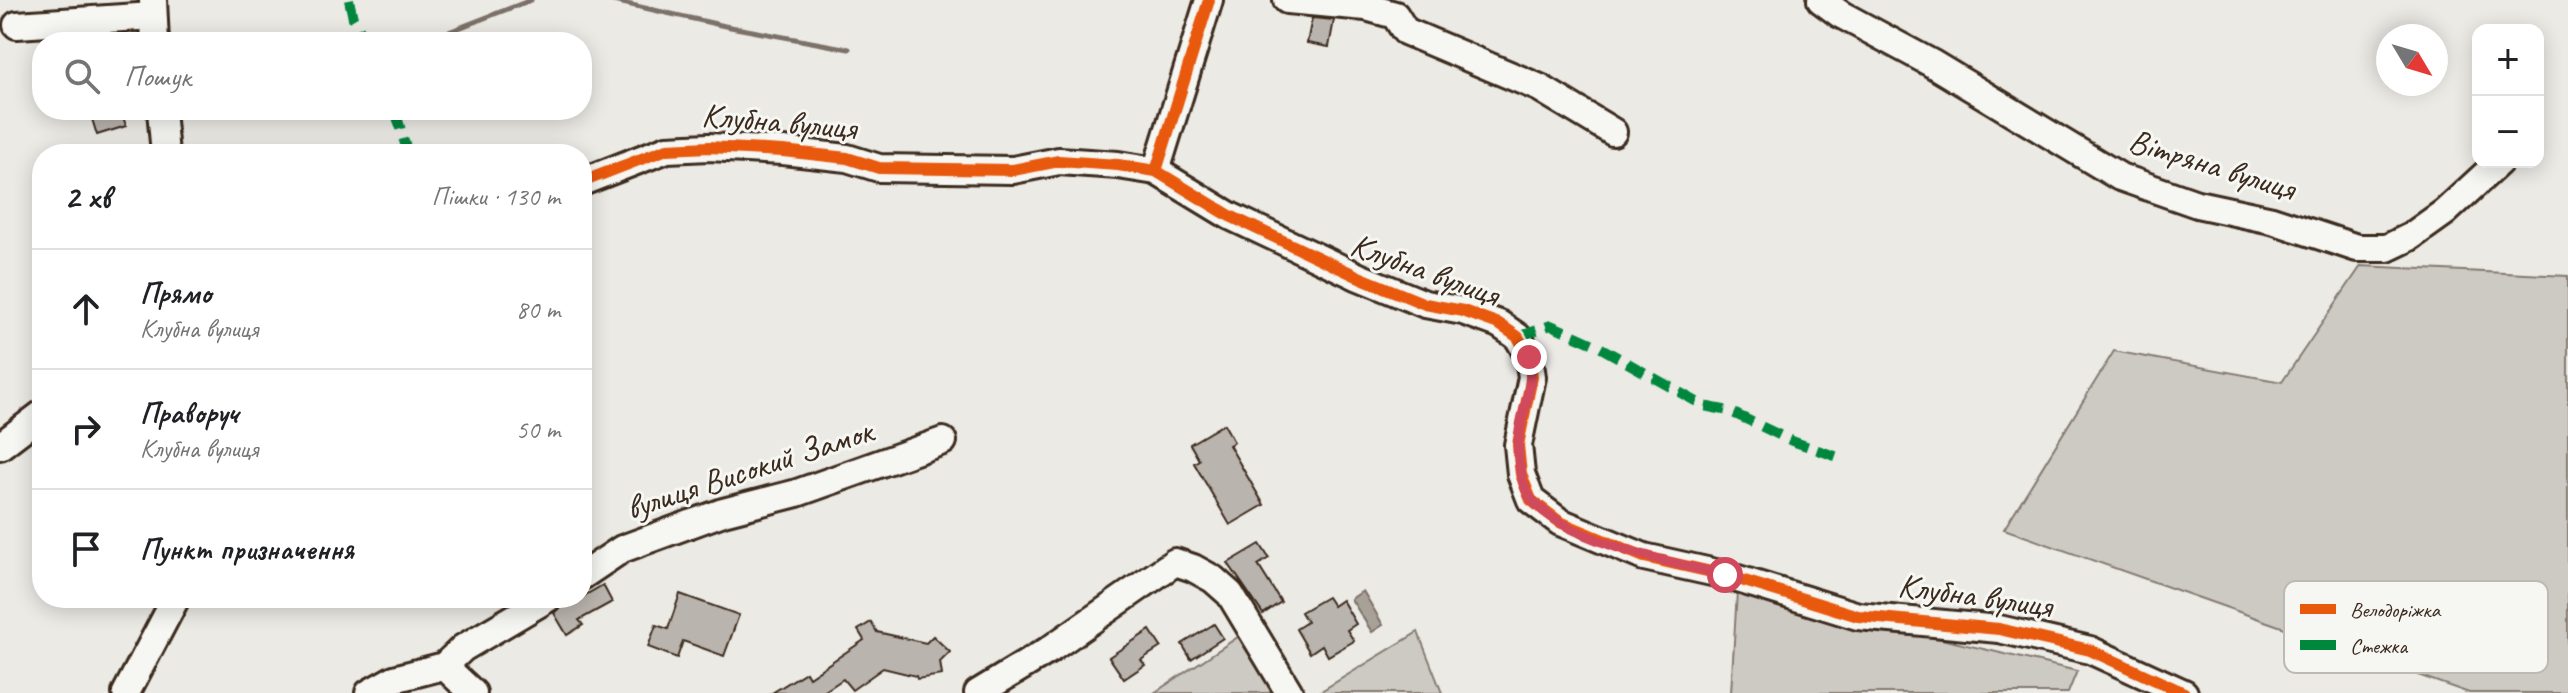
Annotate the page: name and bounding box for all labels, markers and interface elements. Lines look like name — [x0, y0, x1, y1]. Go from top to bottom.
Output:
north arrow — [2376, 24, 2448, 96]
map controls — [2472, 24, 2544, 168]
button: + — [2472, 24, 2544, 96]
search box — [32, 32, 592, 120]
icon: search — [60, 54, 104, 98]
text: Пошук — [124, 57, 191, 95]
street label: Клубна вулиця — [700, 93, 860, 149]
button: − — [2472, 96, 2544, 168]
street label: Вітряна вулиця — [2124, 118, 2303, 210]
text: 2 хв — [64, 175, 110, 218]
text: Пішки · 130 m — [432, 180, 560, 213]
street label: Клубна вулиця — [1345, 222, 1507, 316]
text: Прямо — [140, 274, 211, 312]
icon: ahead — [64, 287, 108, 331]
text: 80 m — [516, 293, 560, 326]
text: Клубна вулиця — [140, 312, 258, 345]
route end — [1511, 339, 1547, 375]
text: Праворуч — [140, 394, 238, 432]
icon: right — [64, 407, 108, 451]
street label: вулиця Високий Замок — [620, 408, 880, 529]
text: 50 m — [516, 413, 560, 446]
text: Клубна вулиця — [140, 432, 258, 465]
icon: arrive — [64, 527, 108, 571]
text: Пункт призначення — [140, 530, 354, 568]
route start — [1707, 557, 1743, 593]
street label: Клубна вулиця — [1896, 563, 2057, 627]
legend — [2284, 581, 2548, 673]
text: Велодоріжка — [2350, 596, 2442, 624]
text: Стежка — [2350, 632, 2408, 660]

